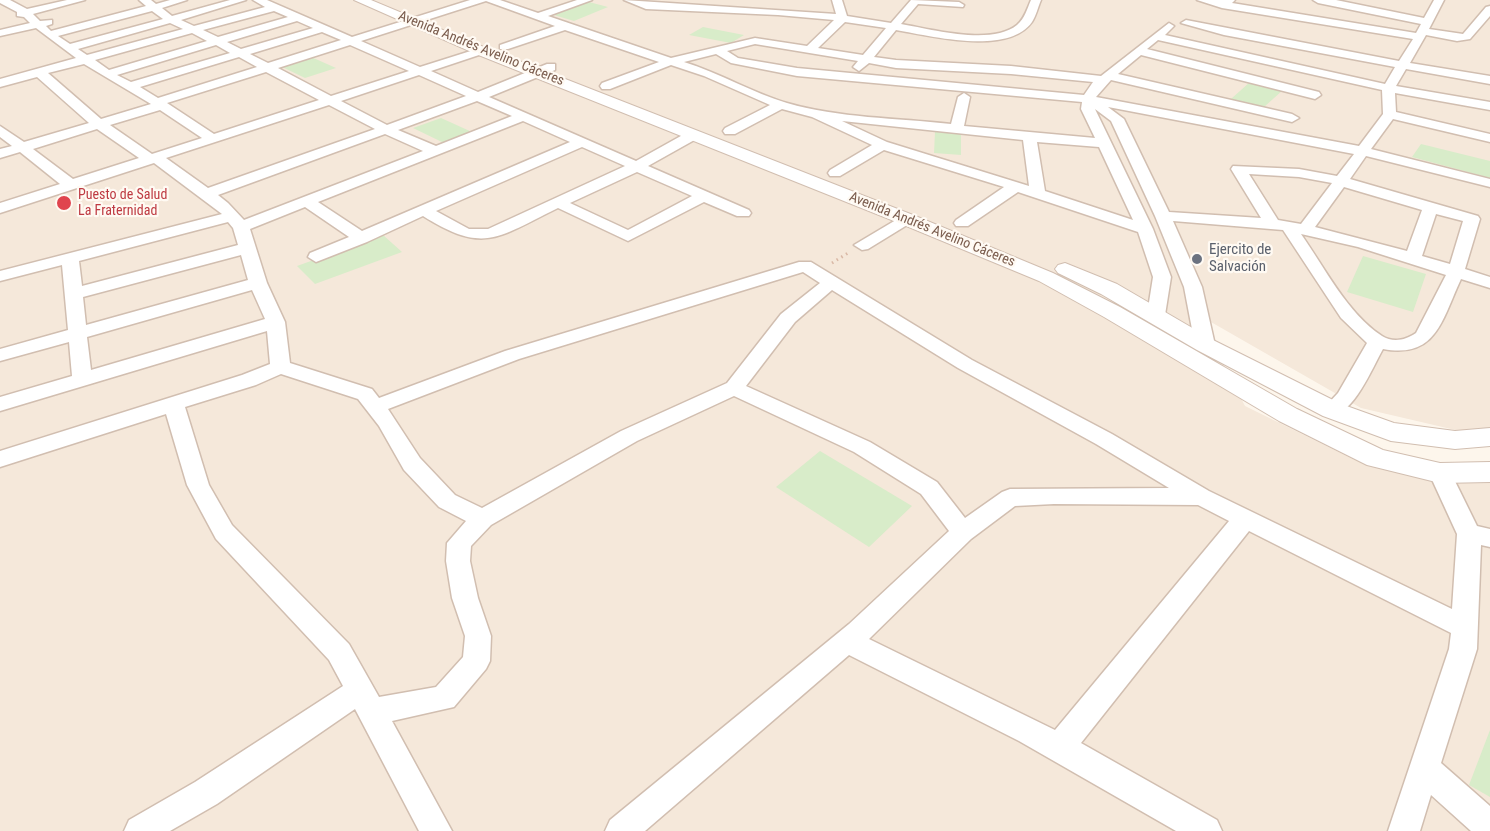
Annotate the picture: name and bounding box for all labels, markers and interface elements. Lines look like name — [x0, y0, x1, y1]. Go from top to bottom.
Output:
street label: Avenida Andrés Avelino Cáceres — [396, 8, 566, 90]
place label: Puesto de Salud La Fraternidad — [78, 187, 167, 220]
street label: Avenida Andrés Avelino Cáceres — [847, 189, 1017, 271]
marker: Puesto de Salud La Fraternidad — [55, 194, 73, 212]
place label: Ejercito de Salvación — [1209, 241, 1271, 276]
marker: Ejercito de Salvación — [1190, 252, 1204, 266]

